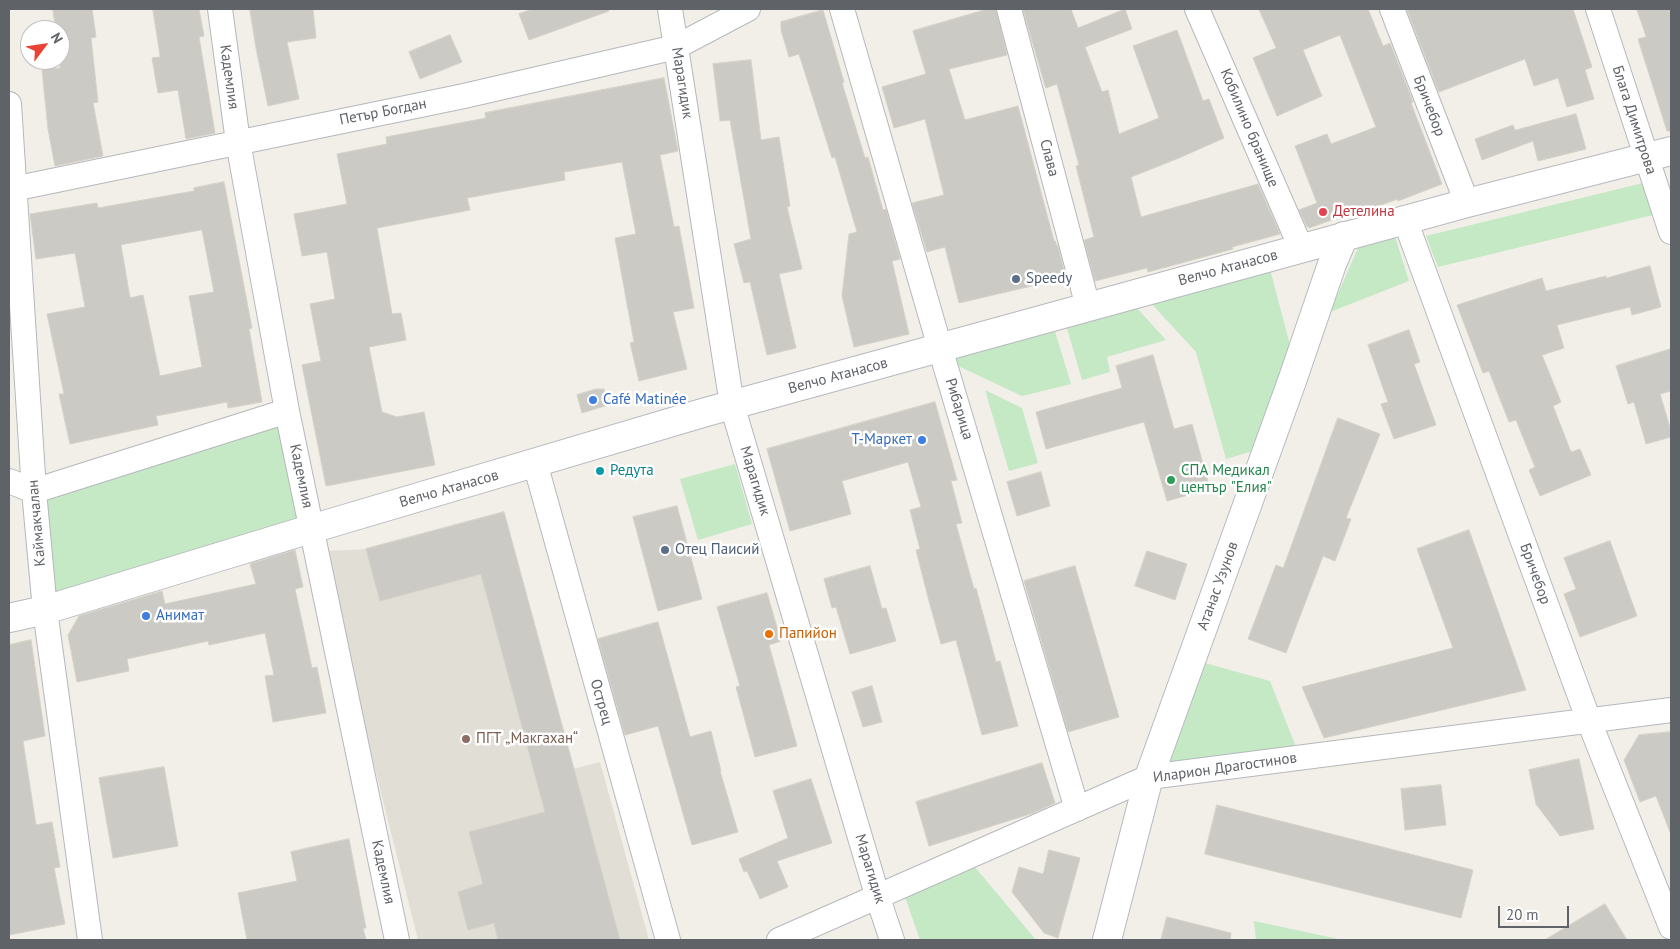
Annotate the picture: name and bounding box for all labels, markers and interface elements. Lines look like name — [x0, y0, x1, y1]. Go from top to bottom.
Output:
north arrow — [20, 20, 70, 70]
text: N — [47, 29, 67, 46]
street label: Кадемлия — [216, 44, 242, 110]
street label: Марагидик — [667, 46, 697, 120]
street label: Блага Димитрова — [1608, 63, 1660, 177]
street label: Кобилино бранище — [1216, 66, 1282, 190]
street label: Бричебор — [1409, 73, 1449, 139]
street label: Петър Богдан — [338, 95, 428, 129]
street label: Слава — [1035, 137, 1063, 179]
place label: Детелина — [1333, 203, 1395, 221]
marker: Детелина — [1317, 206, 1329, 218]
street label: Велчо Атанасов — [1176, 246, 1280, 290]
place label: Speedy — [1026, 270, 1072, 288]
marker: Speedy — [1010, 273, 1022, 285]
street label: Велчо Атанасов — [786, 354, 890, 398]
street label: Рибарица — [941, 376, 977, 442]
place label: Café Matinée — [603, 391, 687, 409]
marker: Café Matinée — [587, 394, 599, 406]
place label: Т-Маркет — [852, 431, 912, 449]
marker: Т-Маркет — [916, 434, 928, 446]
street label: Кадемлия — [285, 442, 317, 510]
street label: Марагидик — [736, 444, 774, 518]
place label: Редута — [610, 462, 654, 480]
place label: СПА Медикaл център "Елия" — [1181, 462, 1272, 497]
marker: Редута — [594, 465, 606, 477]
street label: Велчо Атанасов — [397, 466, 501, 512]
marker: СПА Медикaл център "Елия" — [1165, 474, 1177, 486]
street label: Каймакчалан — [24, 479, 50, 567]
street label: Атанас Узунов — [1194, 539, 1242, 633]
place label: Отец Паисий — [675, 541, 759, 559]
street label: Бричебор — [1516, 541, 1554, 607]
marker: Отец Паисий — [659, 544, 671, 556]
place label: Анимат — [156, 607, 204, 625]
marker: Анимат — [140, 610, 152, 622]
place label: Папийон — [779, 625, 837, 643]
marker: Папийон — [763, 628, 775, 640]
street label: Острец — [586, 677, 616, 727]
place label: ПГТ „Макгахан“ — [476, 730, 578, 748]
marker: ПГТ „Макгахан“ — [460, 733, 472, 745]
street label: Иларион Драгостинов — [1152, 749, 1298, 787]
street label: Марагидик — [851, 832, 889, 906]
street label: Кадемлия — [367, 838, 399, 906]
scale bar — [1500, 896, 1571, 928]
text: 20 m — [1506, 905, 1539, 924]

